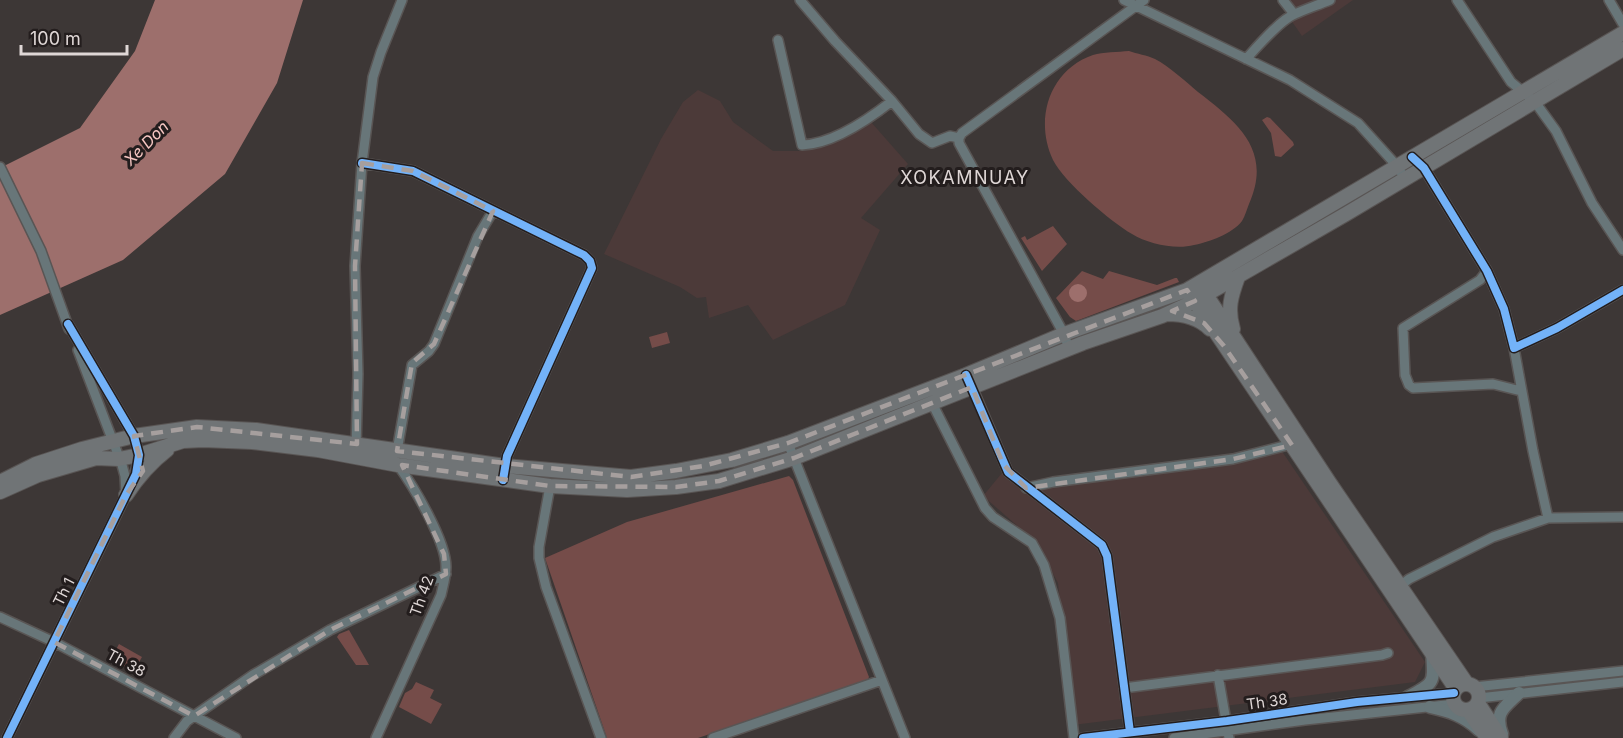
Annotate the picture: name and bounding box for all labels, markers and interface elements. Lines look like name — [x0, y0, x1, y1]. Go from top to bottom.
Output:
scale bar — [21, 18, 128, 56]
text: 100 m — [30, 28, 81, 49]
water label: Xe Don — [119, 117, 172, 170]
district label: XOKAMNUAY — [900, 167, 1030, 188]
street label: Th 42 — [405, 573, 438, 619]
street label: Th 1 — [49, 575, 79, 609]
street label: Th 38 — [104, 644, 149, 681]
street label: Th 38 — [1245, 689, 1289, 714]

